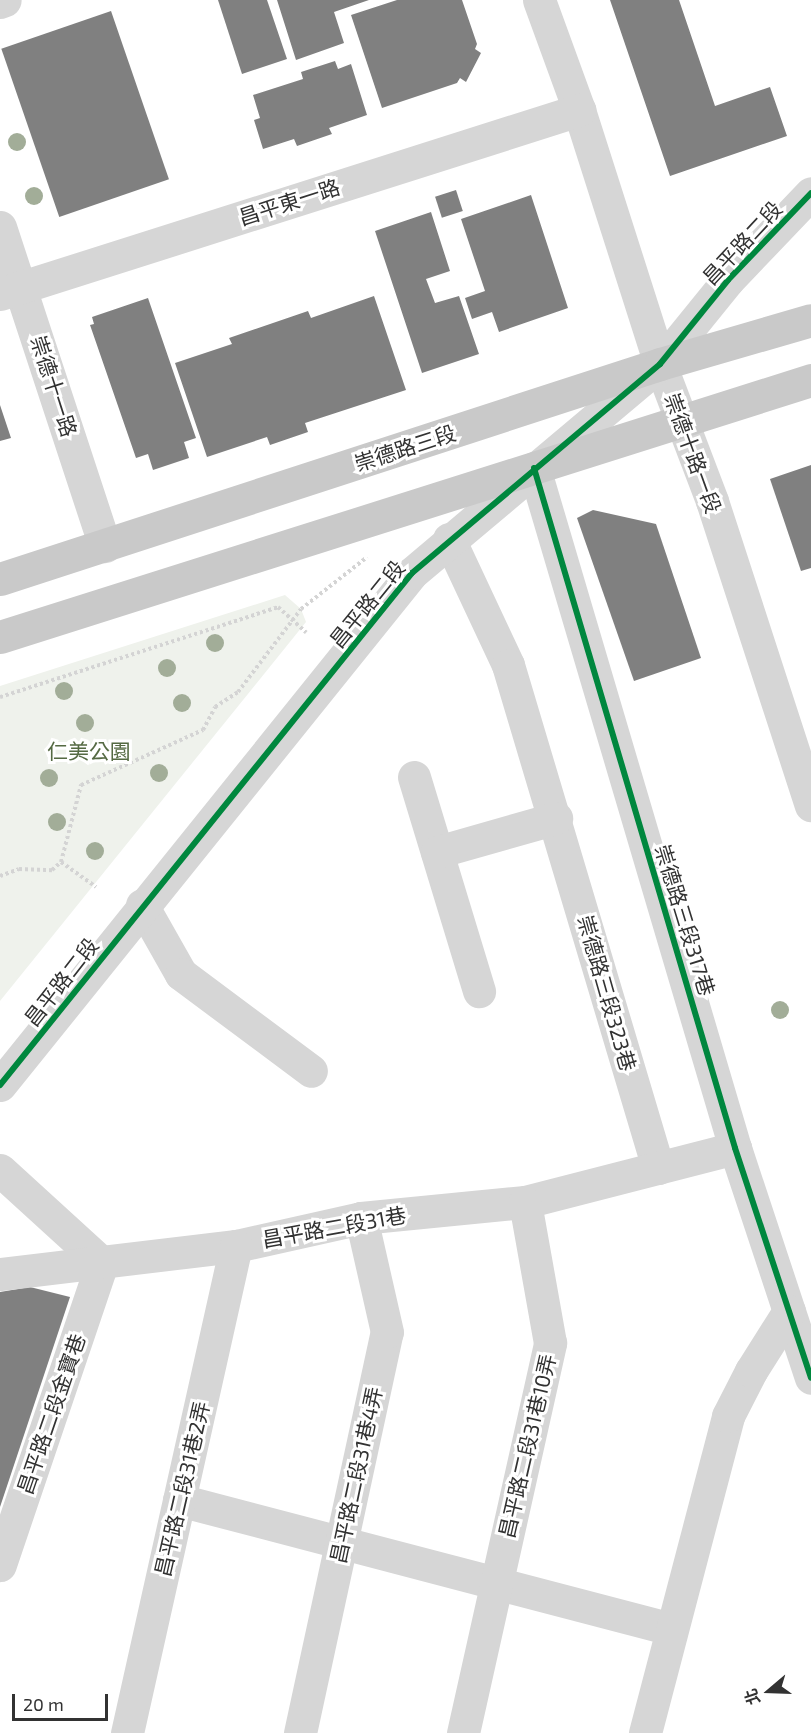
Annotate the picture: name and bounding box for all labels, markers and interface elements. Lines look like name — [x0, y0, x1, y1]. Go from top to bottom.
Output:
street label: 昌平東一路 — [235, 174, 343, 230]
street label: 昌平路二段 — [697, 196, 787, 290]
street label: 崇德十一路 — [26, 332, 82, 440]
street label: 崇德十路一段 — [660, 389, 726, 517]
street label: 崇德路三段 — [351, 420, 459, 476]
street label: 昌平路二段 — [324, 555, 410, 653]
park label: 仁美公園 — [47, 738, 131, 764]
street label: 崇德路三段317巷 — [650, 841, 720, 999]
street label: 崇德路三段323巷 — [573, 912, 641, 1074]
street label: 昌平路二段 — [19, 933, 103, 1031]
street label: 昌平路二段31巷 — [260, 1202, 408, 1252]
street label: 昌平路二段金寶巷 — [12, 1330, 90, 1498]
street label: 昌平路二段31巷10弄 — [494, 1352, 560, 1540]
street label: 昌平路二段31巷4弄 — [325, 1384, 387, 1566]
street label: 昌平路二段31巷2弄 — [150, 1399, 214, 1579]
north arrow — [739, 1661, 799, 1721]
scale bar — [15, 1682, 111, 1720]
text: 北 — [740, 1686, 763, 1708]
text: 20 m — [23, 1693, 64, 1715]

